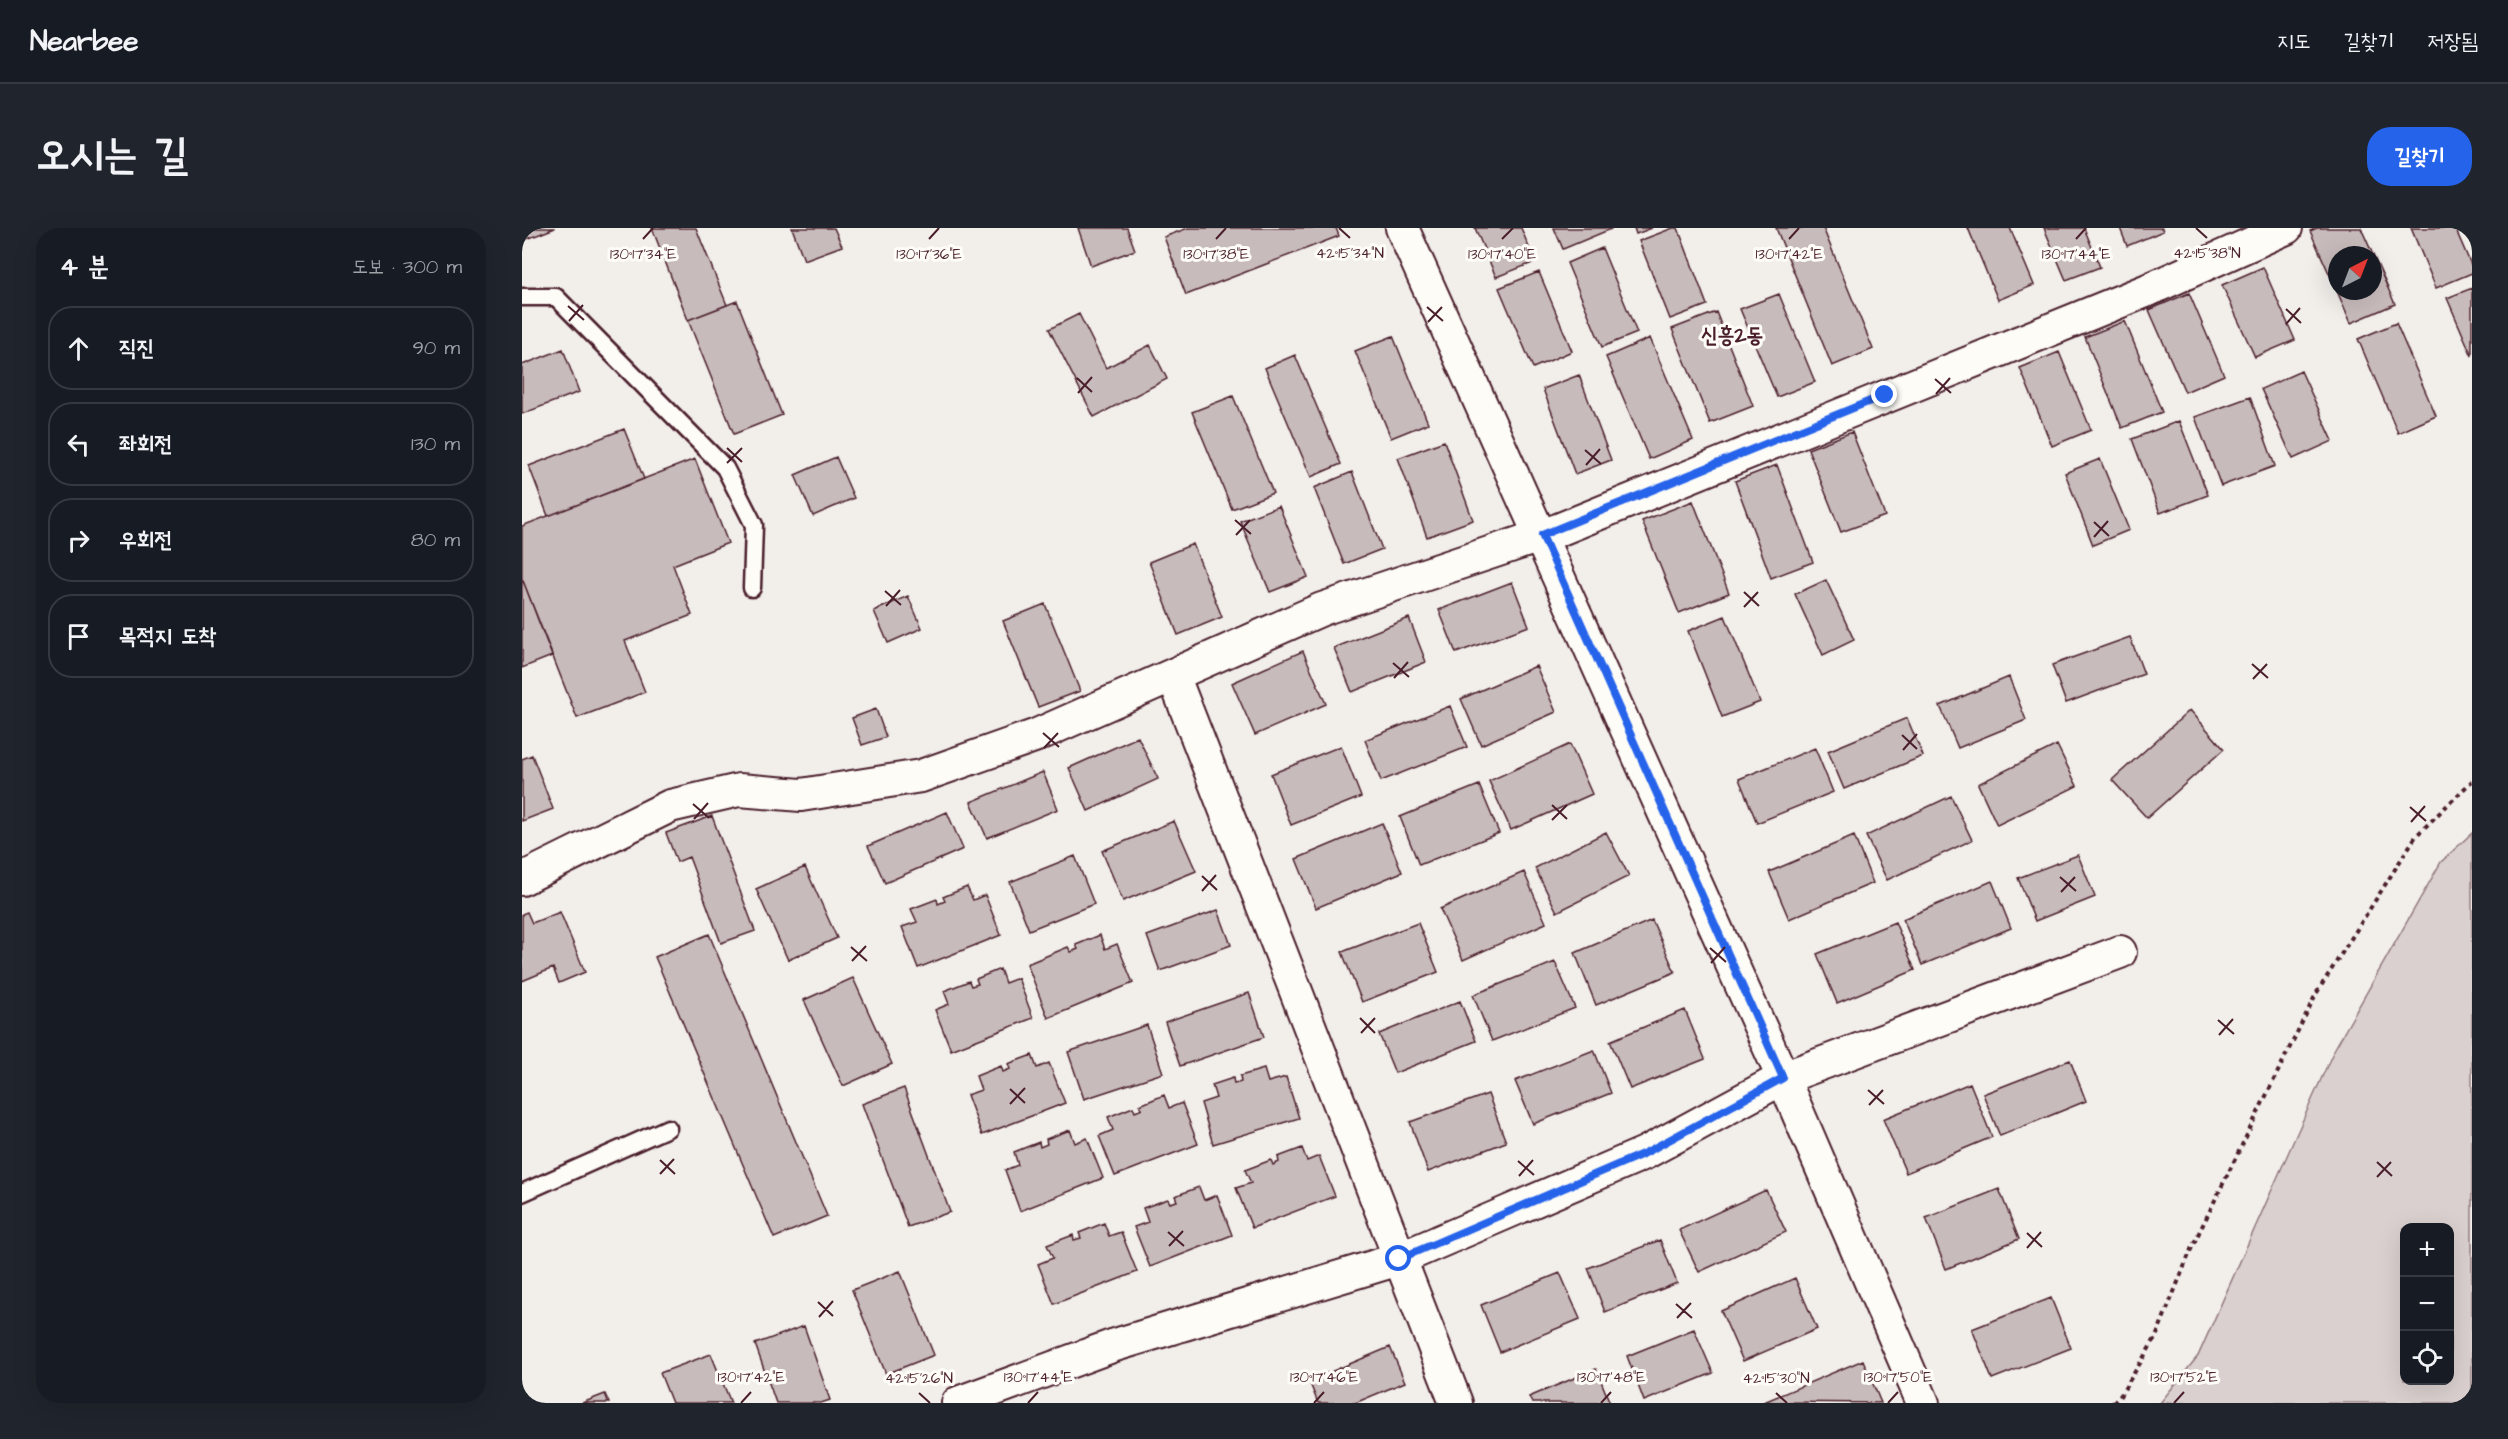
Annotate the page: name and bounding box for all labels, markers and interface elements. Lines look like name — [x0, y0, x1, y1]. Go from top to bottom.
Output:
text: Nearbee — [30, 22, 138, 61]
text: 지도 — [2277, 27, 2311, 56]
text: 길찾기 — [2344, 27, 2394, 56]
text: 저장됨 — [2427, 27, 2478, 56]
text: 오시는 길 — [36, 127, 188, 185]
button: 길찾기 — [2367, 127, 2472, 186]
text: 42°15'34"N — [1316, 243, 1384, 264]
text: 42°15'38"N — [2173, 243, 2241, 264]
text: 130°17'34"E — [610, 244, 676, 265]
text: 130°17'36"E — [896, 244, 962, 265]
text: 130°17'38"E — [1183, 244, 1249, 265]
text: 130°17'40"E — [1468, 244, 1536, 265]
text: 130°17'42"E — [1755, 244, 1823, 265]
text: 130°17'44"E — [2042, 244, 2110, 265]
north arrow — [2328, 246, 2382, 300]
text: 4 분 — [60, 249, 109, 285]
text: 도보 · 300 m — [352, 253, 462, 281]
district label: 신흥2동 — [1701, 321, 1763, 350]
icon: ahead — [62, 332, 95, 365]
text: 직진 — [119, 333, 154, 364]
text: 90 m — [412, 334, 460, 362]
route end — [1871, 381, 1897, 407]
icon: left — [62, 428, 95, 461]
text: 좌회전 — [119, 429, 172, 460]
text: 130 m — [411, 430, 460, 458]
icon: right — [62, 524, 95, 557]
text: 우회전 — [119, 525, 172, 556]
text: 80 m — [411, 526, 460, 554]
icon: arrive — [62, 620, 95, 653]
text: 목적지 도착 — [119, 621, 216, 652]
map controls — [2400, 1223, 2454, 1385]
button: + — [2400, 1223, 2454, 1277]
route start — [1385, 1245, 1411, 1271]
button: − — [2400, 1277, 2454, 1331]
button: locate — [2400, 1331, 2454, 1385]
text: 130°17'42"E — [717, 1367, 785, 1388]
text: 130°17'44"E — [1004, 1367, 1072, 1388]
text: 130°17'46"E — [1290, 1367, 1358, 1388]
text: 130°17'48"E — [1577, 1367, 1645, 1388]
text: 130°17'50"E — [1864, 1367, 1932, 1388]
text: 130°17'52"E — [2150, 1367, 2218, 1388]
text: 42°15'26"N — [885, 1368, 953, 1389]
text: 42°15'30"N — [1742, 1368, 1810, 1389]

